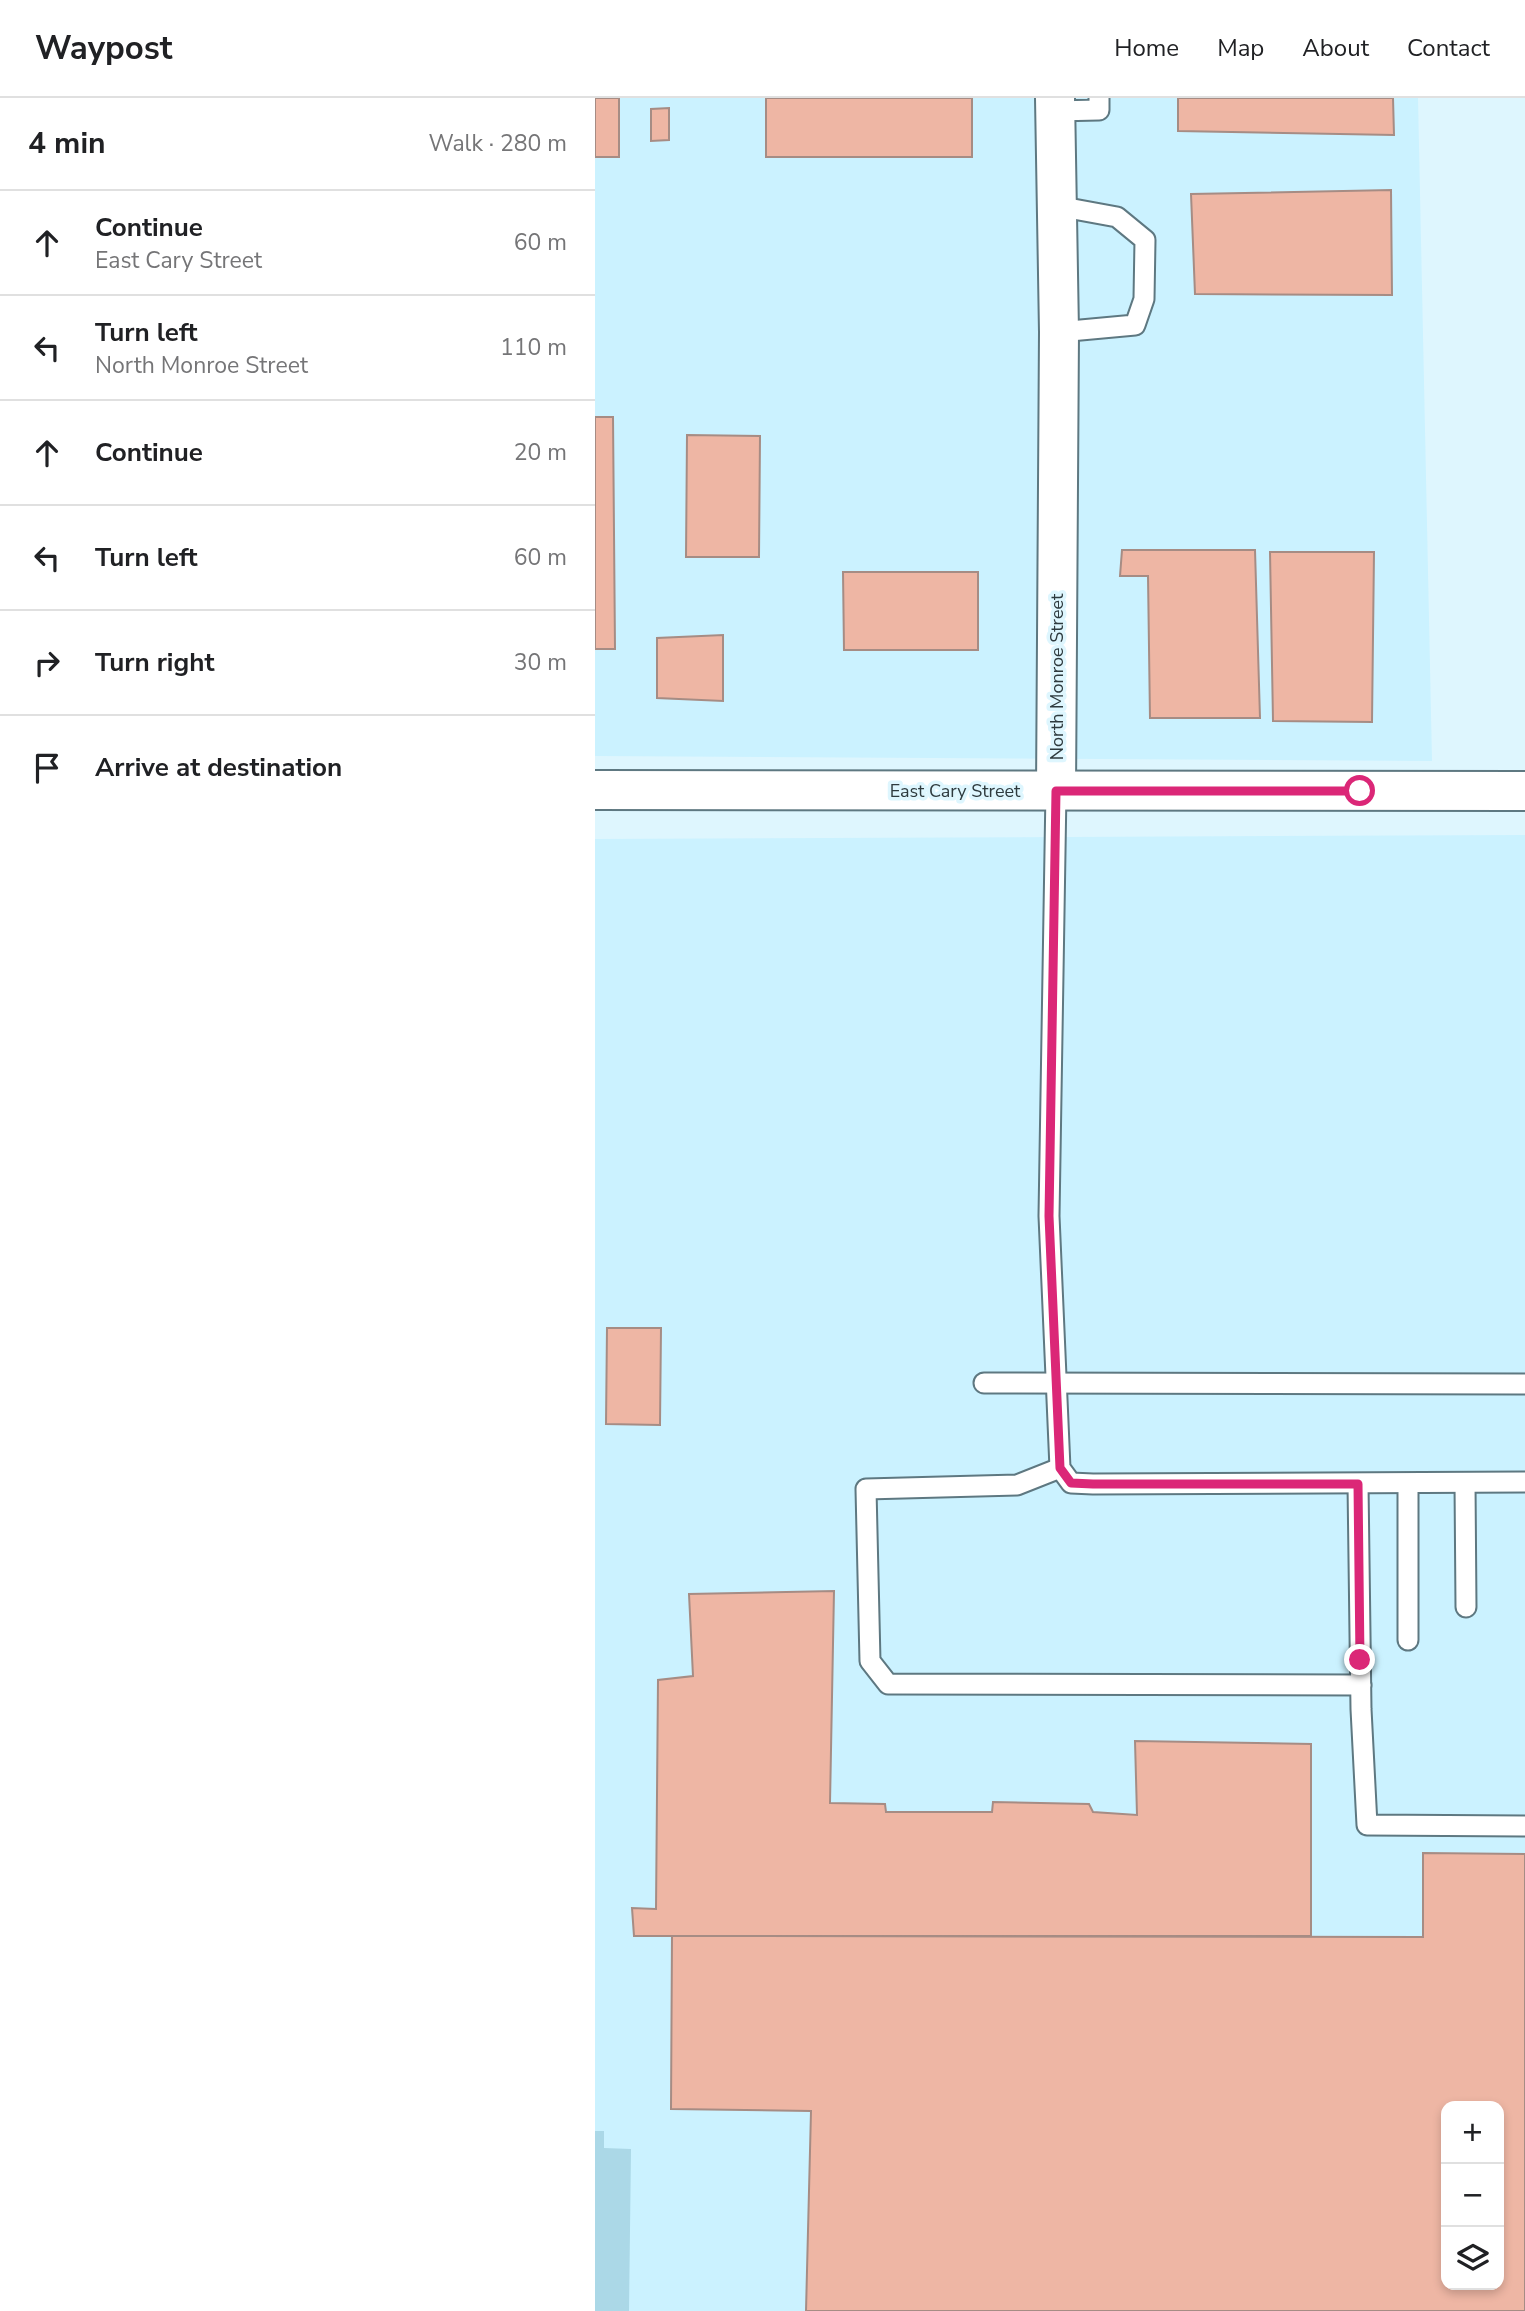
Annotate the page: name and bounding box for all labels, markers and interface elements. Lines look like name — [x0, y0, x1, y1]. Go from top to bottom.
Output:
text: Waypost — [35, 26, 172, 71]
text: Home — [1114, 32, 1179, 64]
text: Map — [1217, 32, 1264, 64]
text: About — [1302, 32, 1369, 64]
text: Contact — [1407, 32, 1490, 64]
text: 4 min — [28, 123, 106, 164]
text: Walk · 280 m — [428, 128, 567, 159]
text: Continue — [95, 210, 203, 245]
icon: ahead — [28, 224, 66, 262]
text: 60 m — [514, 227, 567, 258]
text: East Cary Street — [95, 245, 262, 276]
text: Turn left — [95, 315, 198, 350]
icon: left — [28, 329, 66, 367]
text: 110 m — [500, 332, 567, 363]
text: North Monroe Street — [95, 350, 308, 381]
icon: ahead — [28, 434, 66, 472]
text: Continue — [95, 435, 203, 470]
text: 20 m — [514, 437, 567, 468]
icon: left — [28, 539, 66, 577]
text: Turn left — [95, 540, 198, 575]
text: 60 m — [514, 542, 567, 573]
street label: North Monroe Street — [1045, 593, 1069, 760]
icon: right — [28, 644, 66, 682]
text: Turn right — [95, 645, 214, 680]
text: 30 m — [514, 647, 567, 678]
icon: arrive — [28, 749, 66, 787]
text: Arrive at destination — [95, 750, 342, 785]
route start — [1344, 775, 1375, 806]
street label: East Cary Street — [890, 779, 1021, 803]
route end — [1344, 1644, 1375, 1675]
map controls — [1441, 2101, 1504, 2290]
button: + — [1441, 2101, 1504, 2164]
button: − — [1441, 2164, 1504, 2227]
button: layers — [1441, 2227, 1504, 2290]

